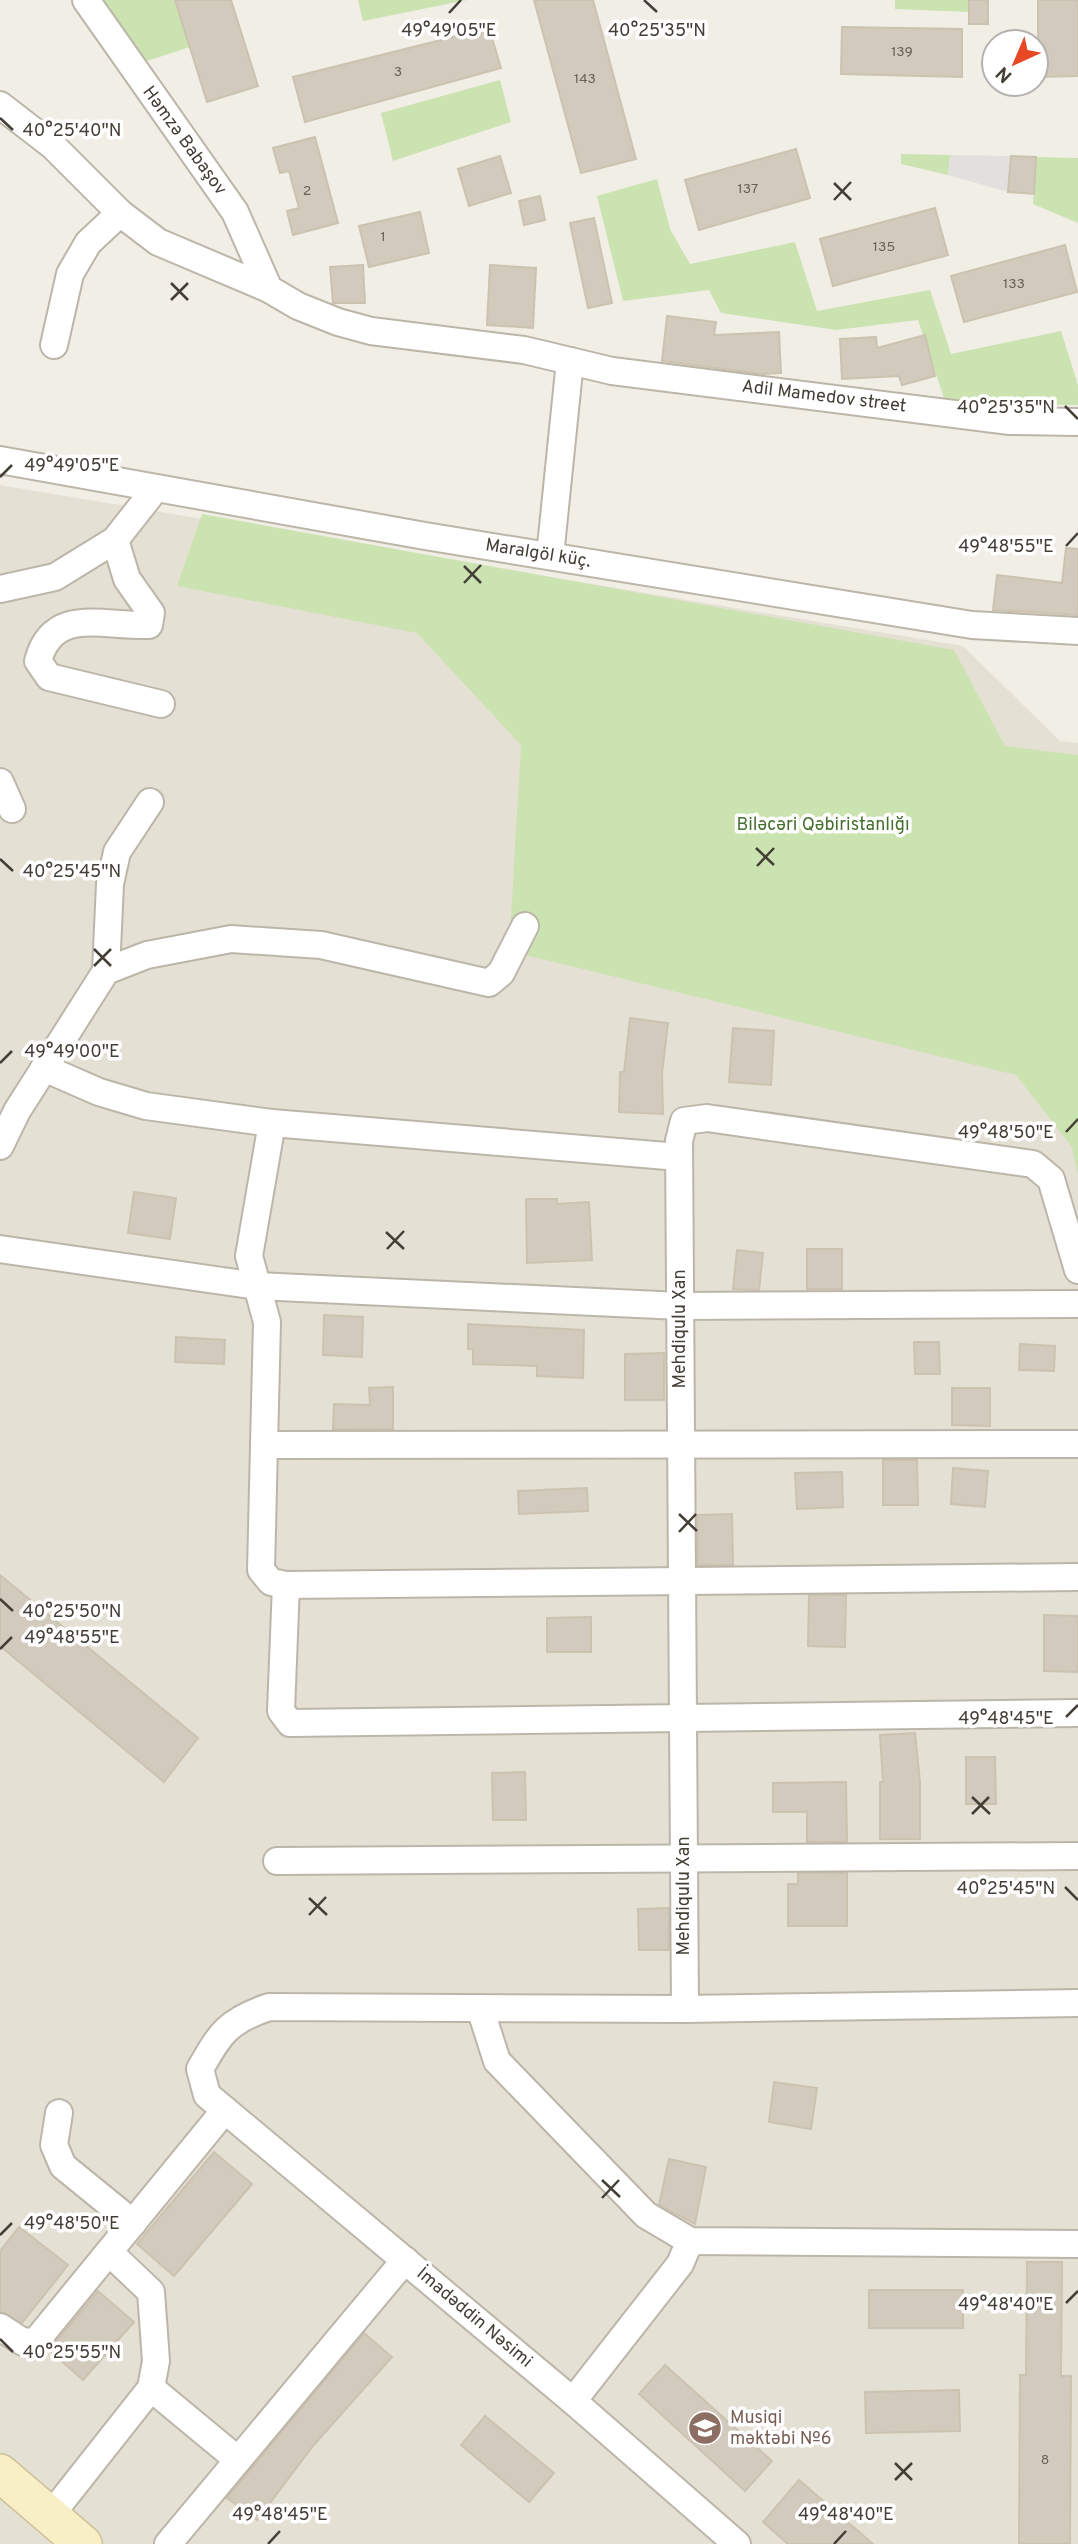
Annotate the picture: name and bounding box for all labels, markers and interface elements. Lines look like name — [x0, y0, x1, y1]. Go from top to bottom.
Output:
text: 49°49'05"E — [401, 20, 497, 43]
text: 40°25'35"N — [608, 20, 706, 43]
north arrow — [980, 28, 1050, 98]
house number: 139 — [891, 44, 913, 61]
text: N — [991, 60, 1018, 87]
house number: 3 — [394, 64, 402, 81]
house number: 143 — [574, 71, 596, 88]
street label: Həmzə Babaşov — [137, 82, 231, 200]
text: 40°25'40"N — [23, 120, 121, 143]
house number: 137 — [738, 181, 758, 198]
house number: 2 — [303, 183, 311, 200]
house number: 1 — [380, 229, 386, 246]
house number: 135 — [873, 239, 895, 256]
house number: 133 — [1003, 276, 1025, 293]
street label: Adil Mamedov street — [740, 375, 908, 419]
text: 40°25'35"N — [957, 397, 1055, 420]
text: 49°49'05"E — [24, 455, 120, 478]
street label: Maralgöl küç. — [484, 534, 592, 574]
text: 49°48'55"E — [958, 536, 1054, 559]
park label: Biləcəri Qəbiristanlığı — [736, 814, 910, 837]
text: 40°25'45"N — [23, 861, 121, 884]
text: 49°49'00"E — [24, 1041, 120, 1064]
text: 49°48'50"E — [958, 1122, 1054, 1145]
street label: Mehdiqulu Xan — [669, 1269, 692, 1389]
text: 40°25'50"N — [23, 1601, 121, 1624]
text: 49°48'55"E — [24, 1627, 120, 1650]
text: 49°48'45"E — [958, 1708, 1054, 1731]
street label: Mehdiqulu Xan — [673, 1836, 696, 1956]
text: 40°25'45"N — [957, 1878, 1055, 1901]
text: 49°48'50"E — [24, 2213, 120, 2236]
street label: İmadəddin Nəsimi — [411, 2261, 538, 2373]
text: 49°48'40"E — [958, 2294, 1054, 2317]
text: 40°25'55"N — [23, 2342, 121, 2365]
place label: Musiqi məktəbi №6 — [730, 2407, 831, 2451]
school or university icon: Musiqi məktəbi №6 — [686, 2409, 724, 2447]
house number: 8 — [1041, 2452, 1049, 2469]
text: 49°48'45"E — [232, 2504, 328, 2527]
text: 49°48'40"E — [798, 2504, 894, 2527]

